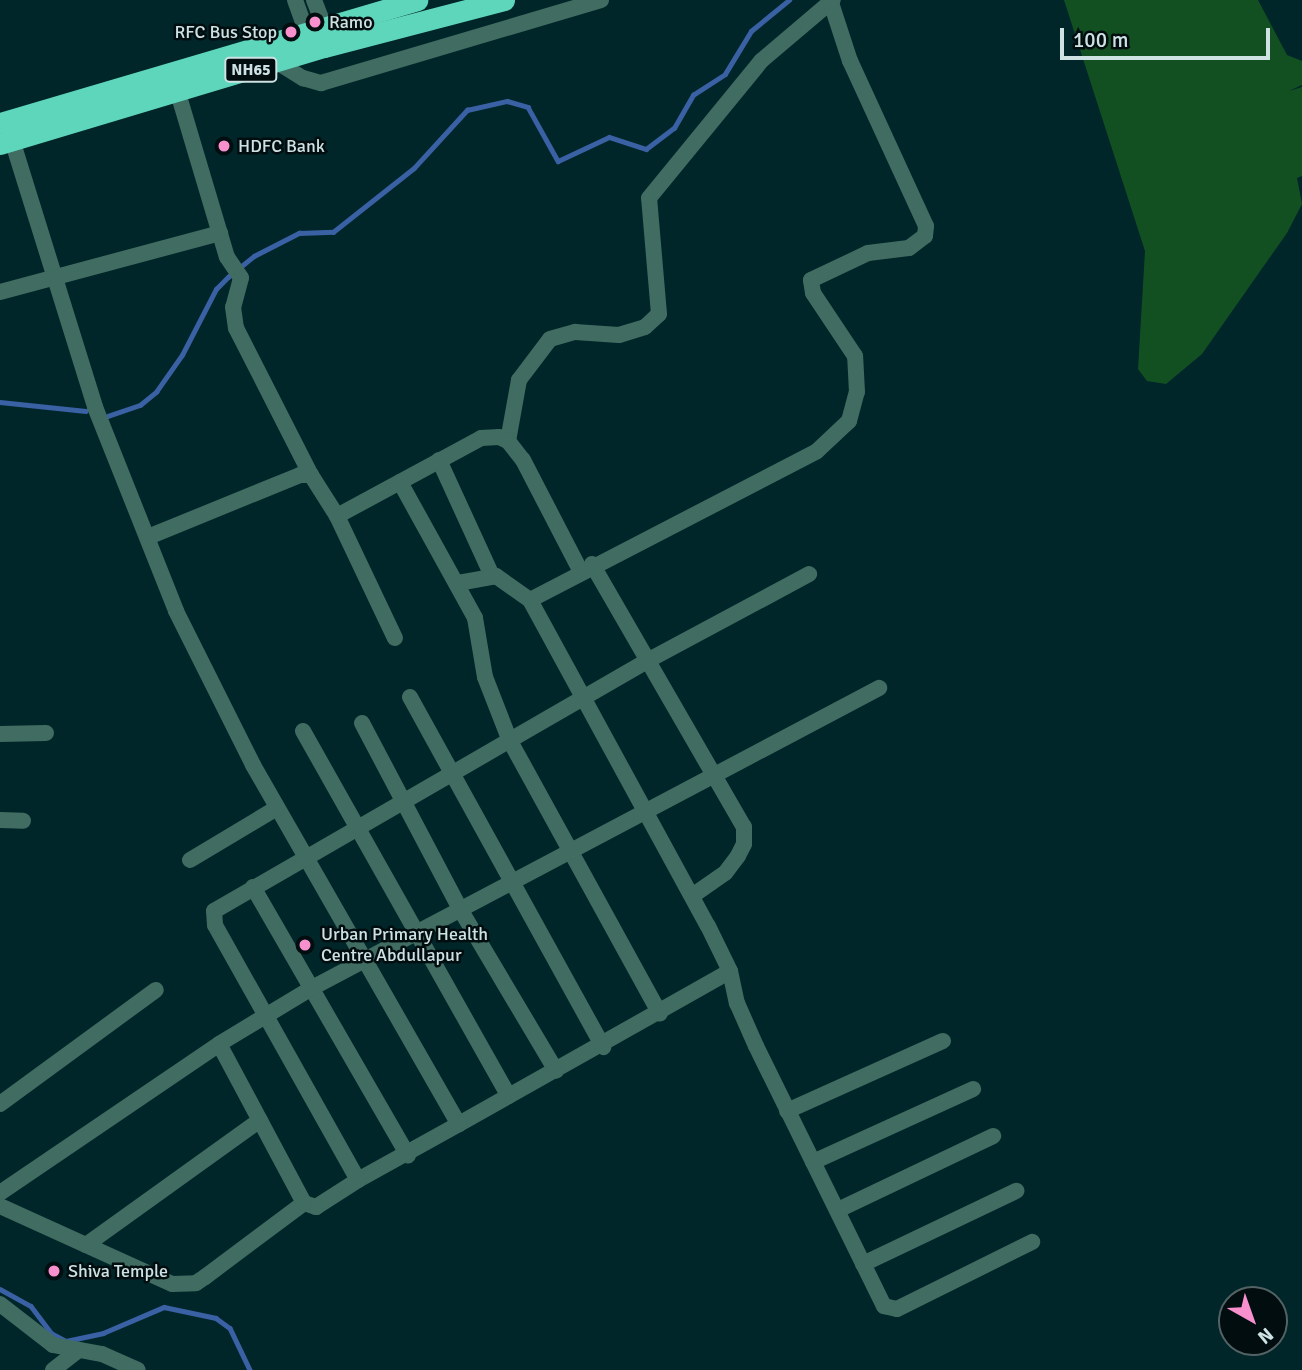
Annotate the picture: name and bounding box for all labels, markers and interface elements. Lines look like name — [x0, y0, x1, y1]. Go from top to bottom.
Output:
place label: Ramo — [329, 11, 373, 33]
marker: Ramo — [307, 14, 323, 30]
scale bar — [1064, 14, 1274, 58]
place label: RFC Bus Stop — [174, 21, 277, 43]
marker: RFC Bus Stop — [283, 24, 299, 40]
text: 100 m — [1073, 27, 1128, 53]
road number: NH65 — [223, 58, 279, 82]
place label: HDFC Bank — [238, 135, 325, 157]
marker: HDFC Bank — [216, 138, 232, 154]
place label: Urban Primary Health Centre Abdullapur — [321, 924, 488, 967]
marker: Urban Primary Health Centre Abdullapur — [295, 935, 315, 955]
place label: Shiva Temple — [68, 1260, 168, 1282]
marker: Shiva Temple — [46, 1263, 62, 1279]
north arrow — [1218, 1286, 1288, 1356]
text: N — [1252, 1322, 1278, 1349]

